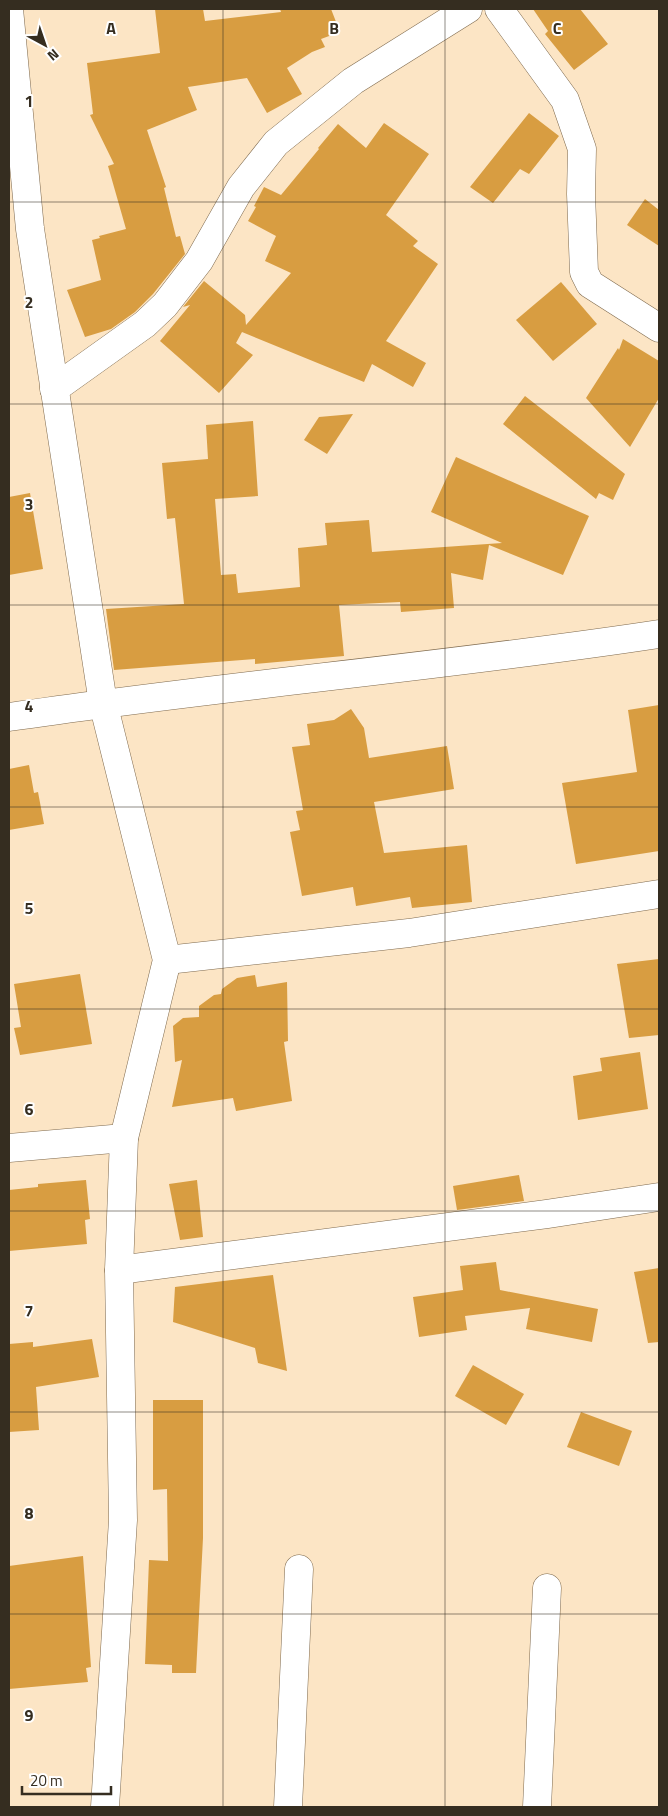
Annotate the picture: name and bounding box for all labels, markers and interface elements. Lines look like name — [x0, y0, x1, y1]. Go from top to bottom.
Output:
text: A — [106, 16, 116, 40]
text: B — [329, 16, 339, 40]
text: C — [553, 16, 562, 40]
north arrow — [20, 20, 70, 70]
text: N — [43, 44, 64, 67]
text: 1 — [25, 89, 33, 113]
text: 2 — [25, 290, 33, 314]
text: 3 — [25, 492, 33, 516]
text: 4 — [25, 694, 34, 718]
text: 5 — [25, 896, 34, 920]
text: 6 — [25, 1097, 34, 1121]
text: 7 — [25, 1299, 33, 1323]
text: 8 — [25, 1501, 34, 1525]
text: 9 — [25, 1703, 34, 1727]
scale bar — [22, 1764, 111, 1796]
text: 20 m — [30, 1769, 63, 1792]

